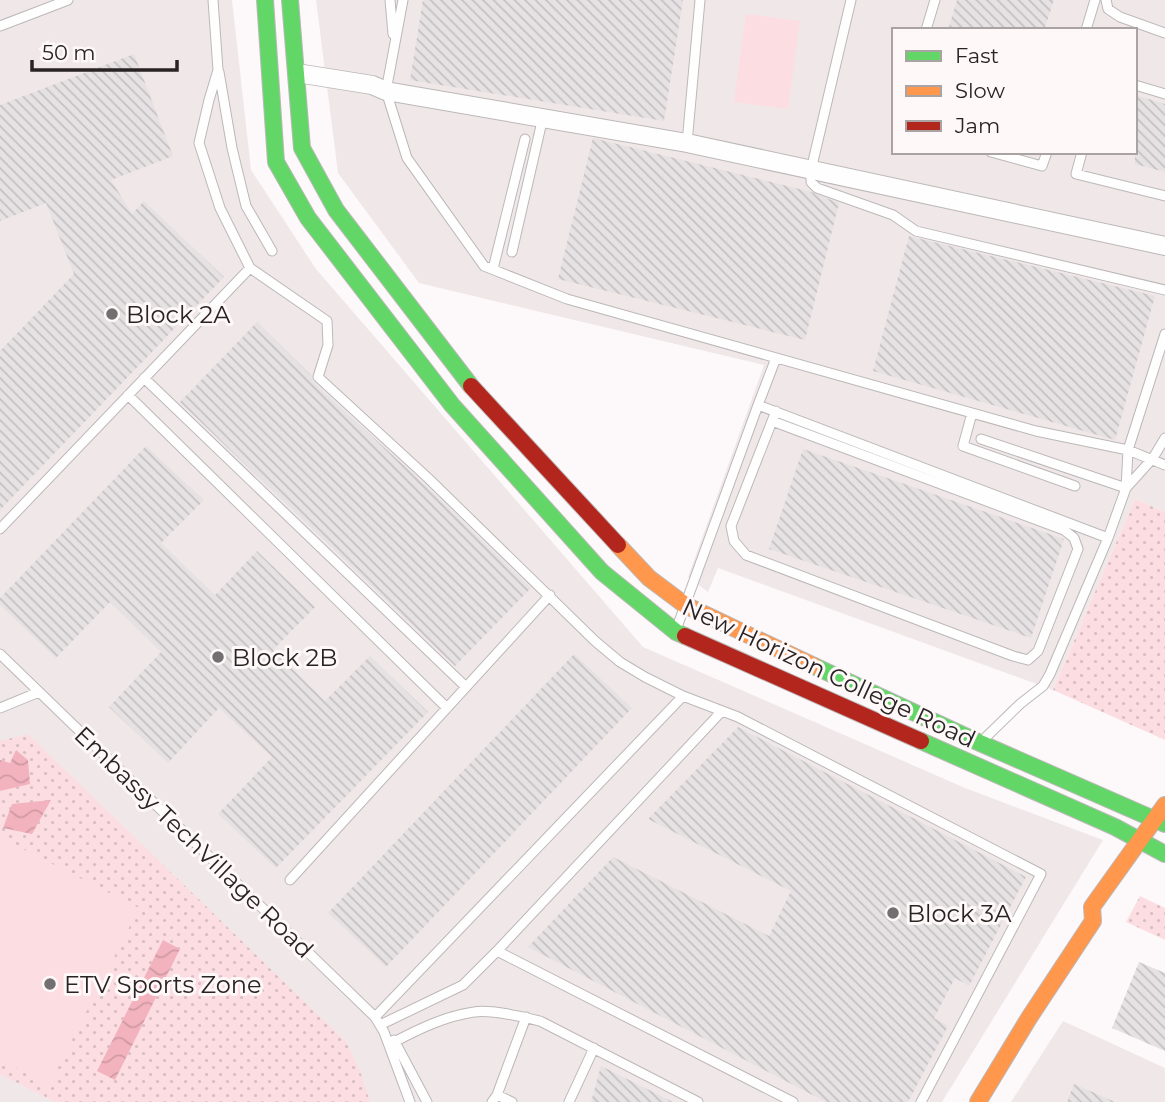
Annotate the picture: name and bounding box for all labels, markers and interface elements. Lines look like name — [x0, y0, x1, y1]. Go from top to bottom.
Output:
scale bar — [32, 28, 177, 72]
legend — [892, 28, 1137, 154]
text: 50 m — [42, 40, 96, 65]
text: Fast — [955, 43, 999, 68]
text: Slow — [955, 78, 1005, 103]
text: Jam — [954, 113, 1000, 138]
place label: Block 2A — [126, 300, 231, 329]
marker: Block 2A — [104, 306, 120, 322]
street label: New Horizon College Road — [678, 592, 980, 754]
place label: Block 2B — [232, 643, 337, 672]
marker: Block 2B — [210, 649, 226, 665]
street label: Embassy TechVillage Road — [68, 720, 320, 964]
place label: Block 3A — [907, 899, 1012, 928]
marker: Block 3A — [885, 905, 901, 921]
place label: ETV Sports Zone — [64, 970, 262, 999]
marker: ETV Sports Zone — [42, 976, 58, 992]

